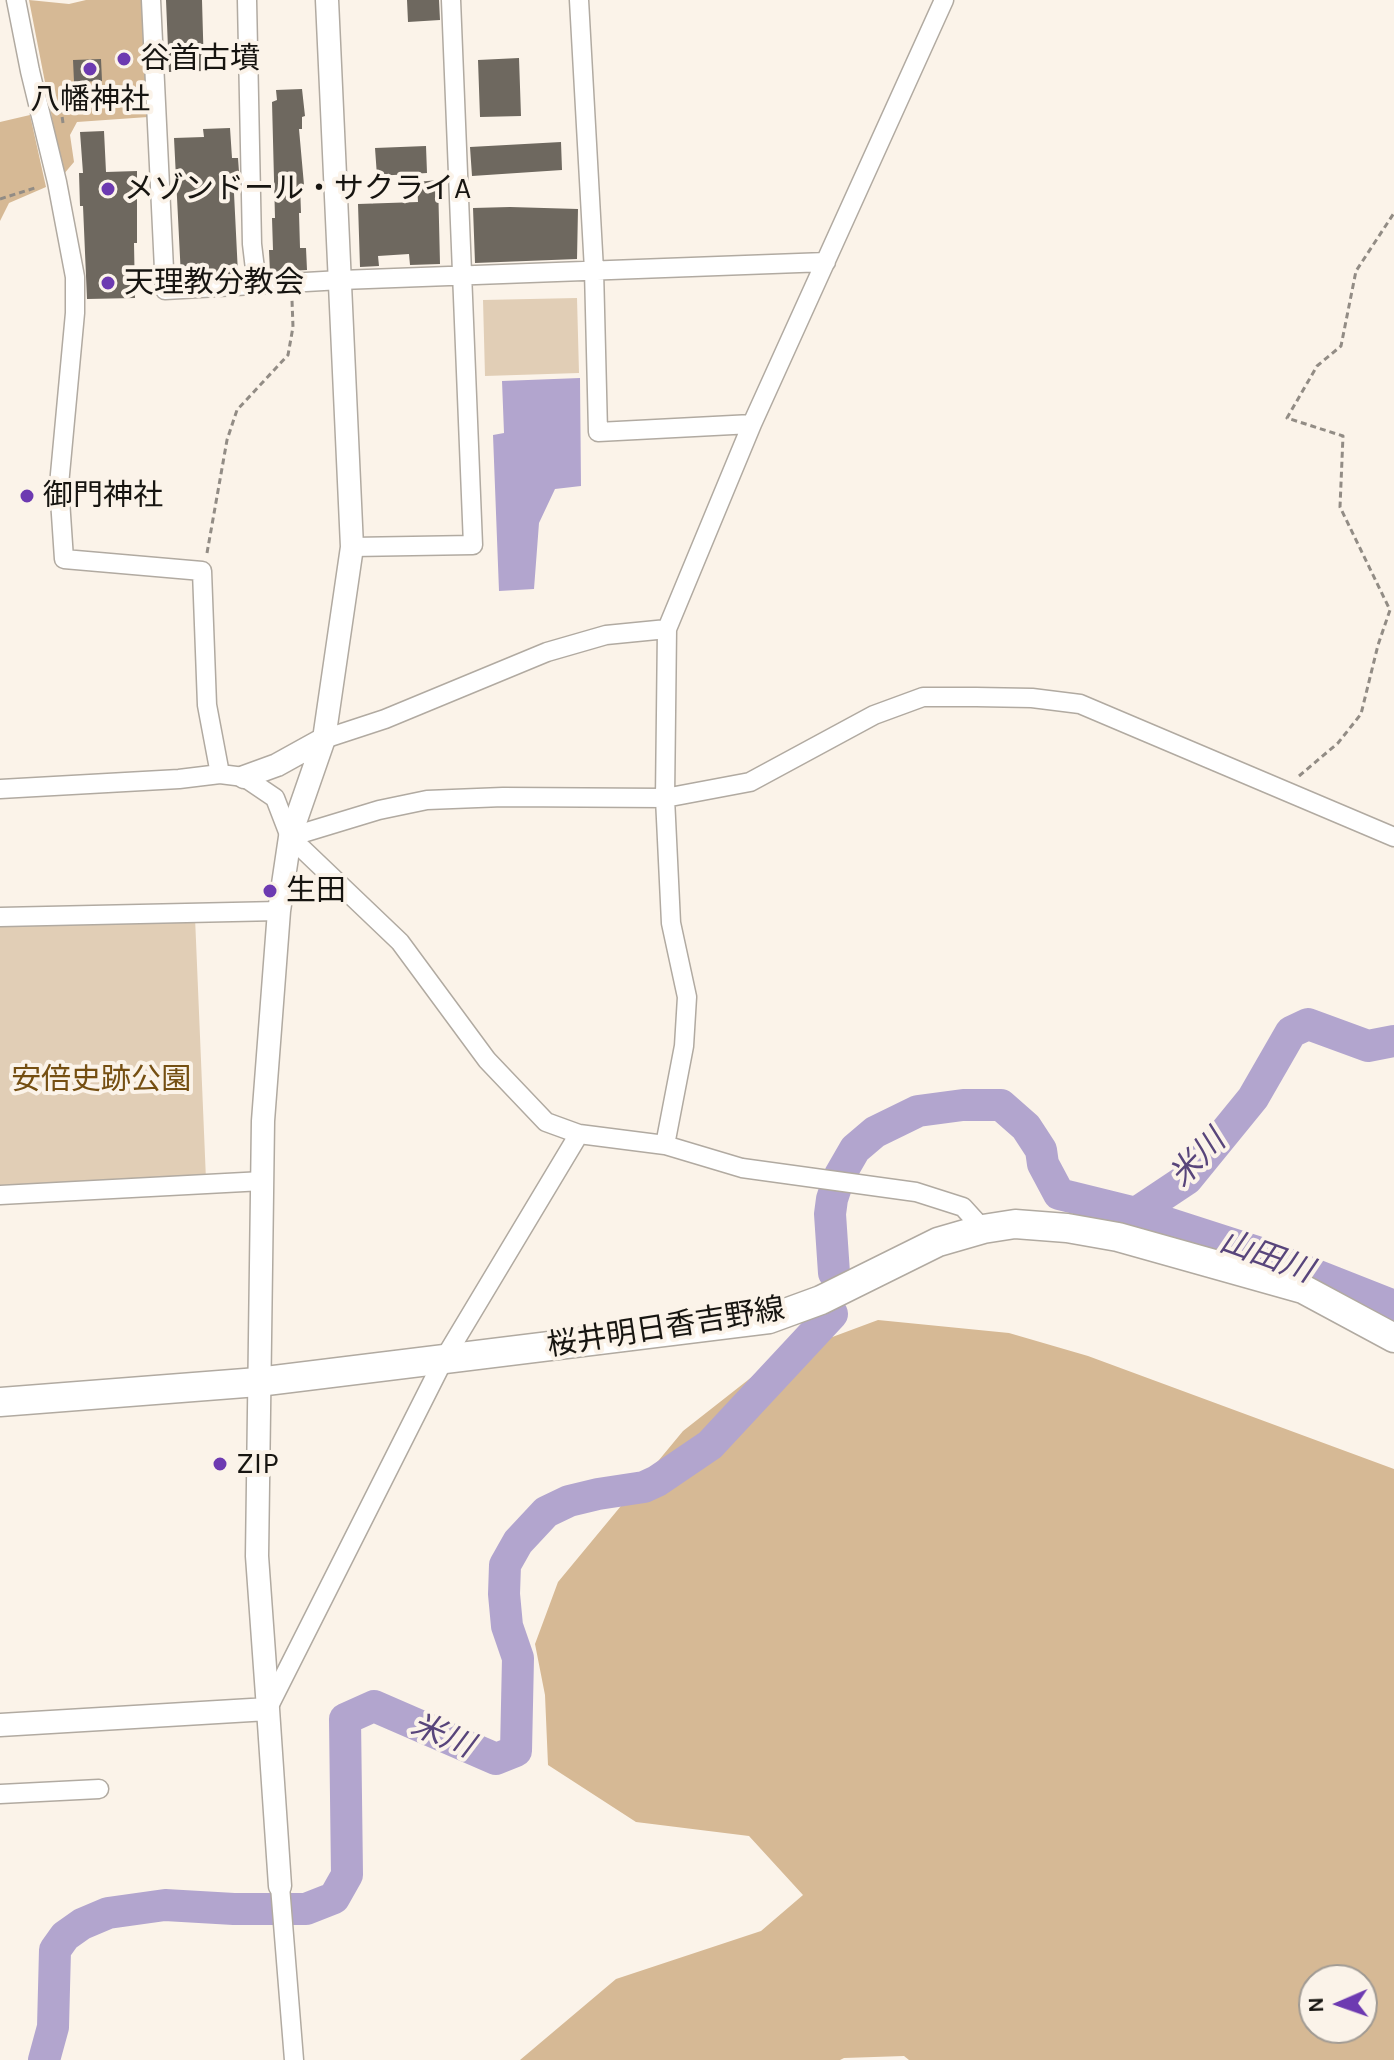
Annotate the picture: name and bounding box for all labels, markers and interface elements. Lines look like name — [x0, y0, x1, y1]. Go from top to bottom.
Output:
place label: 谷首古墳 — [140, 41, 260, 77]
marker: 谷首古墳 — [115, 50, 133, 68]
marker: 八幡神社 — [81, 60, 99, 78]
place label: 八幡神社 — [30, 82, 150, 118]
place label: メゾンドール・サクライA — [124, 171, 471, 207]
marker: メゾンドール・サクライA — [99, 180, 117, 198]
place label: 天理教分教会 — [124, 265, 304, 301]
marker: 天理教分教会 — [99, 274, 117, 292]
place label: 御門神社 — [43, 478, 163, 514]
marker: 御門神社 — [18, 487, 36, 505]
place label: 生田 — [286, 873, 346, 909]
marker: 生田 — [261, 882, 279, 900]
park label: 安倍史跡公園 — [11, 1062, 191, 1098]
water label: 米川 — [1162, 1123, 1234, 1195]
water label: 山田川 — [1214, 1223, 1318, 1291]
street label: 桜井明日香吉野線 — [545, 1291, 787, 1365]
place label: ZIP — [236, 1446, 279, 1482]
marker: ZIP — [211, 1455, 229, 1473]
water label: 米川 — [405, 1706, 479, 1766]
north arrow — [1298, 1964, 1378, 2044]
text: N — [1303, 1996, 1329, 2013]

